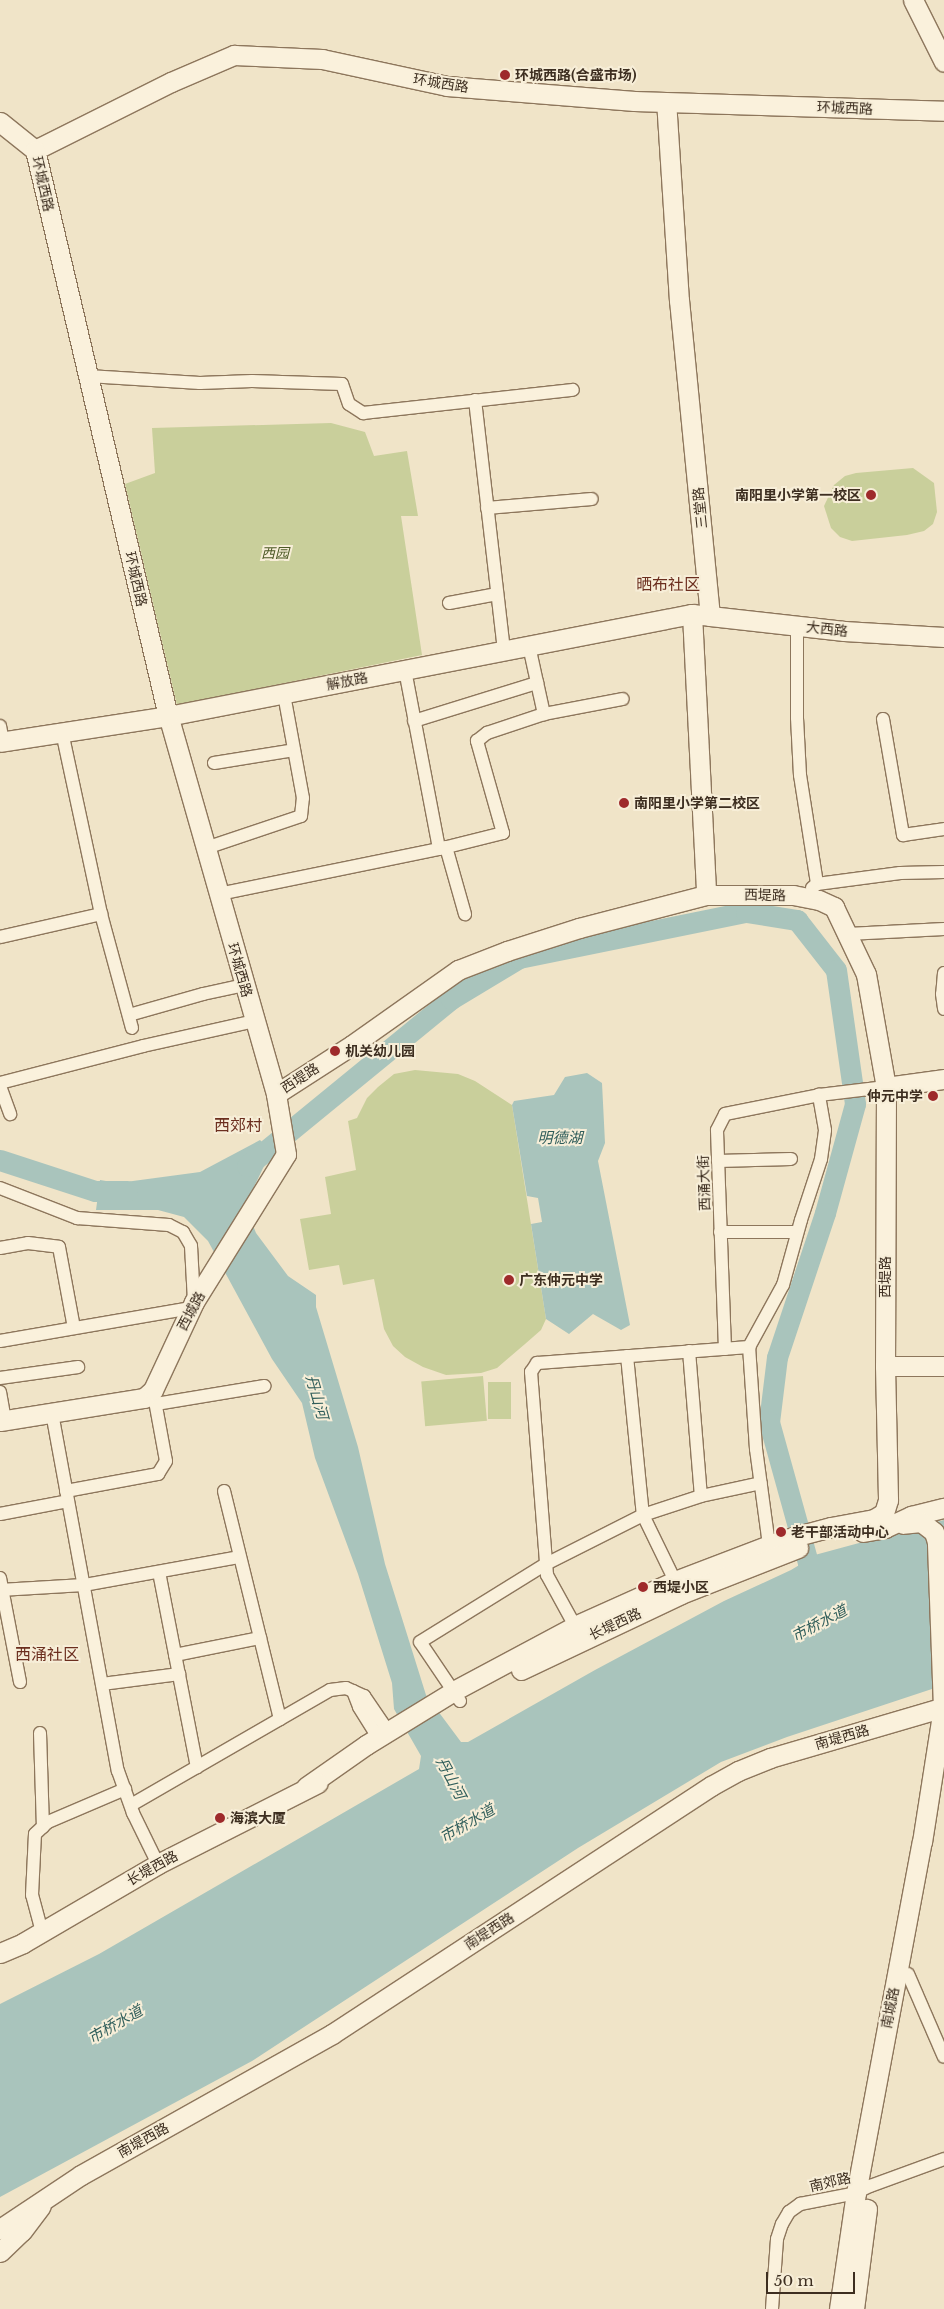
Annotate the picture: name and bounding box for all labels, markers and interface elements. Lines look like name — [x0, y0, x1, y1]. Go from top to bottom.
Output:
place label: 环城西路(合盛市场) — [515, 67, 637, 83]
marker: 环城西路(合盛市场) — [499, 69, 511, 81]
street label: 环城西路 — [412, 70, 470, 96]
street label: 环城西路 — [817, 99, 873, 117]
street label: 环城西路 — [29, 155, 57, 213]
street label: 三堂路 — [689, 486, 711, 530]
place label: 南阳里小学第一校区 — [735, 487, 861, 503]
marker: 南阳里小学第一校区 — [865, 489, 877, 501]
park label: 西园 — [261, 545, 289, 561]
street label: 环城西路 — [122, 550, 150, 608]
district label: 晒布社区 — [636, 574, 700, 594]
street label: 大西路 — [805, 618, 849, 640]
street label: 解放路 — [325, 669, 369, 693]
place label: 南阳里小学第二校区 — [634, 795, 760, 811]
marker: 南阳里小学第二校区 — [618, 797, 630, 809]
street label: 西堤路 — [744, 886, 786, 904]
street label: 环城西路 — [224, 941, 256, 999]
place label: 机关幼儿园 — [345, 1043, 415, 1059]
marker: 机关幼儿园 — [329, 1045, 341, 1057]
street label: 西堤路 — [278, 1060, 322, 1096]
place label: 仲元中学 — [867, 1088, 923, 1104]
marker: 仲元中学 — [927, 1090, 939, 1102]
district label: 西郊村 — [214, 1115, 262, 1135]
water label: 明德湖 — [538, 1129, 582, 1147]
street label: 西涌大街 — [695, 1155, 713, 1211]
street label: 西堤路 — [877, 1256, 893, 1298]
place label: 广东仲元中学 — [519, 1272, 603, 1288]
marker: 广东仲元中学 — [503, 1274, 515, 1286]
street label: 西城路 — [174, 1289, 208, 1333]
water label: 丹山河 — [302, 1373, 332, 1421]
place label: 老干部活动中心 — [791, 1524, 889, 1540]
marker: 老干部活动中心 — [775, 1526, 787, 1538]
place label: 西堤小区 — [653, 1579, 709, 1595]
marker: 西堤小区 — [637, 1581, 649, 1593]
water label: 市桥水道 — [788, 1601, 850, 1645]
street label: 长堤西路 — [586, 1605, 644, 1643]
district label: 西涌社区 — [15, 1644, 79, 1664]
street label: 南堤西路 — [813, 1721, 871, 1753]
water label: 丹山河 — [432, 1754, 470, 1802]
water label: 市桥水道 — [437, 1800, 497, 1846]
place label: 海滨大厦 — [230, 1810, 286, 1826]
marker: 海滨大厦 — [214, 1812, 226, 1824]
street label: 长堤西路 — [123, 1847, 181, 1889]
street label: 南堤西路 — [461, 1909, 517, 1953]
street label: 南城路 — [878, 1986, 902, 2030]
water label: 市桥水道 — [85, 2001, 145, 2047]
street label: 南堤西路 — [114, 2119, 172, 2161]
street label: 南郊路 — [808, 2169, 852, 2195]
scale bar — [769, 2262, 858, 2294]
text: 50 m — [774, 2271, 814, 2290]

